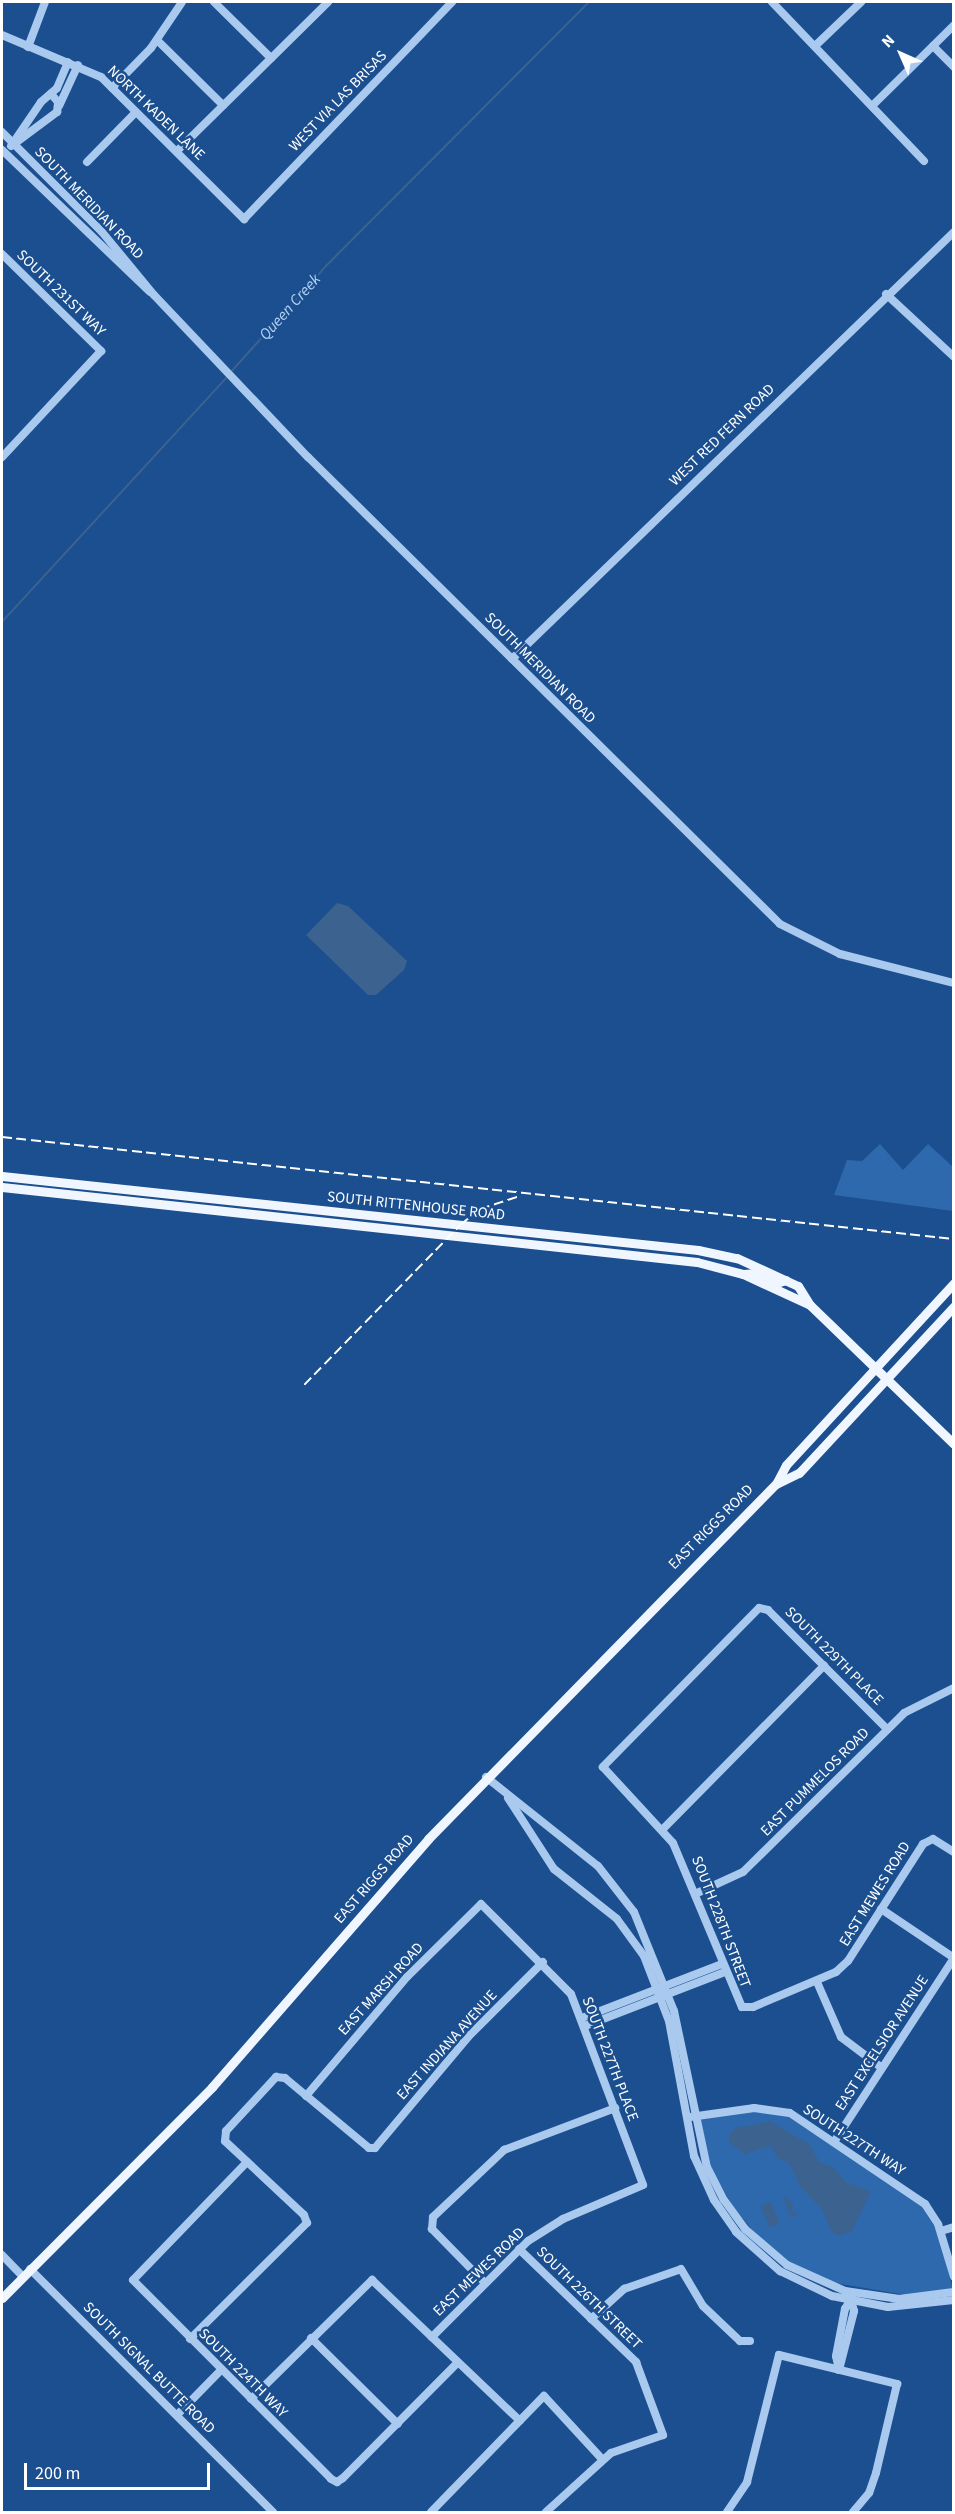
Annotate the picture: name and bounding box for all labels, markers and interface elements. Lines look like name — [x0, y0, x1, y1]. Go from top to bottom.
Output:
north arrow — [871, 24, 931, 84]
text: N — [877, 30, 900, 53]
street label: WEST VIA LAS BRISAS — [285, 47, 391, 155]
street label: NORTH KADEN LANE — [104, 62, 208, 164]
street label: SOUTH MERIDIAN ROAD — [31, 143, 147, 263]
street label: SOUTH 231ST WAY — [13, 246, 109, 340]
water label: Queen Creek — [255, 270, 325, 344]
street label: WEST RED FERN ROAD — [666, 380, 778, 490]
street label: SOUTH MERIDIAN ROAD — [481, 609, 599, 727]
street label: SOUTH RITTENHOUSE ROAD — [326, 1188, 506, 1224]
street label: EAST RIGGS ROAD — [665, 1481, 757, 1573]
street label: SOUTH 229TH PLACE — [781, 1603, 887, 1709]
street label: EAST PUMMELOS ROAD — [757, 1724, 873, 1840]
street label: EAST RIGGS ROAD — [330, 1831, 418, 1927]
street label: EAST MEWES ROAD — [836, 1838, 914, 1950]
street label: SOUTH 228TH STREET — [688, 1854, 754, 1990]
street label: EAST MARSH ROAD — [335, 1939, 427, 2039]
street label: EAST EXCELSIOR AVENUE — [831, 1972, 933, 2114]
street label: EAST INDIANA AVENUE — [393, 1986, 501, 2104]
street label: SOUTH 227TH PLACE — [578, 1994, 642, 2124]
street label: SOUTH 227TH WAY — [799, 2100, 909, 2180]
street label: EAST MEWES ROAD — [430, 2224, 528, 2320]
street label: SOUTH 226TH STREET — [532, 2243, 646, 2353]
street label: SOUTH SIGNAL BUTTE ROAD — [79, 2298, 219, 2438]
street label: SOUTH 224TH WAY — [195, 2325, 291, 2421]
scale bar — [27, 2451, 213, 2489]
text: 200 m — [35, 2461, 80, 2486]

